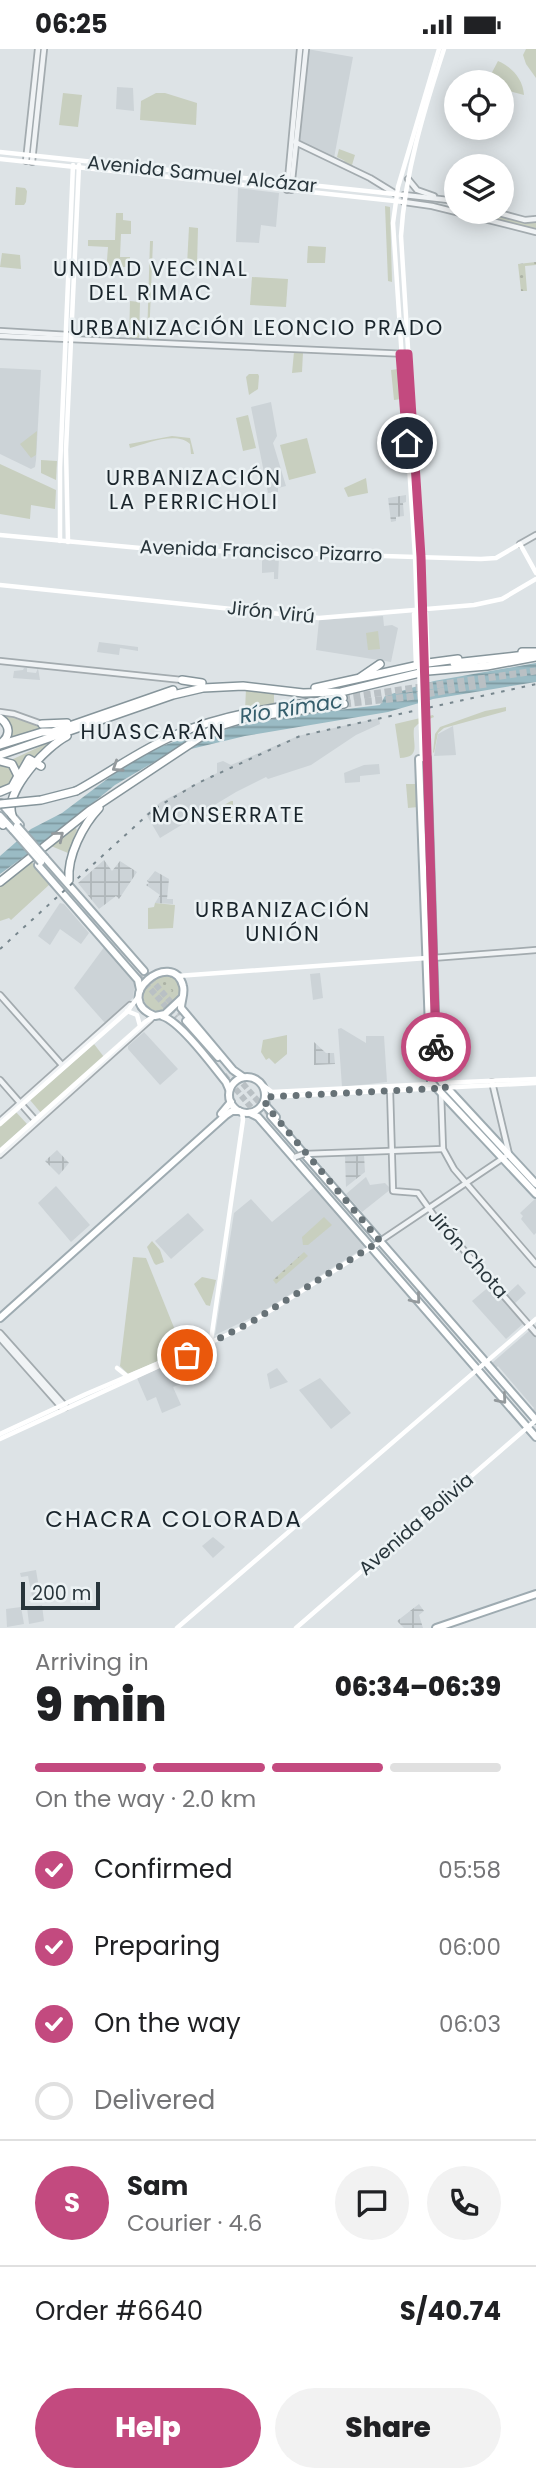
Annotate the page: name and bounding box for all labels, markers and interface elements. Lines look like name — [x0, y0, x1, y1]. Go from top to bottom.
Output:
text: 06:25 — [35, 6, 108, 42]
map controls — [444, 70, 514, 224]
button: locate — [444, 70, 514, 140]
street label: Avenida Samuel Alcázar — [86, 149, 318, 199]
button: layers — [444, 154, 514, 224]
district label: UNIDAD VECINAL DEL RIMAC — [53, 254, 249, 307]
district label: URBANIZACIÓN LEONCIO PRADO — [70, 313, 444, 342]
pin — [377, 413, 437, 473]
icon: home — [388, 424, 426, 462]
district label: URBANIZACIÓN LA PERRICHOLI — [106, 463, 282, 516]
street label: Avenida Francisco Pizarro — [139, 533, 383, 569]
street label: Jirón Virú — [226, 594, 316, 630]
water label: Río Rímac — [237, 685, 345, 730]
district label: HUASCARÁN — [80, 717, 226, 746]
one-way arrow — [111, 758, 124, 771]
district label: MONSERRATE — [152, 800, 306, 829]
one-way arrow — [52, 831, 64, 844]
district label: URBANIZACIÓN UNIÓN — [195, 895, 371, 948]
courier — [401, 1012, 471, 1082]
icon: bike — [417, 1028, 455, 1066]
street label: Jirón Chota — [422, 1204, 514, 1304]
one-way arrow — [408, 1290, 420, 1303]
pin — [157, 1325, 217, 1385]
icon: bag — [168, 1336, 206, 1374]
one-way arrow — [494, 1390, 506, 1403]
street label: Avenida Bolivia — [353, 1467, 479, 1581]
district label: CHACRA COLORADA — [45, 1503, 303, 1535]
scale bar — [21, 1579, 100, 1611]
text: 200 m — [32, 1580, 91, 1607]
text: Arriving in — [35, 1646, 149, 1678]
text: 06:34–06:39 — [335, 1669, 501, 1705]
text: 9 min — [35, 1673, 166, 1737]
text: On the way · 2.0 km — [35, 1783, 256, 1815]
icon: check — [35, 1851, 73, 1889]
text: Confirmed — [94, 1851, 232, 1887]
text: 05:58 — [438, 1854, 501, 1886]
icon: check — [35, 1928, 73, 1966]
text: Preparing — [94, 1928, 220, 1964]
text: 06:00 — [438, 1931, 501, 1963]
icon: check — [35, 2005, 73, 2043]
text: On the way — [94, 2005, 241, 2041]
text: 06:03 — [439, 2008, 501, 2040]
text: Delivered — [94, 2082, 215, 2118]
button: chat — [335, 2166, 409, 2240]
button: phone — [427, 2166, 501, 2240]
text: Sam — [127, 2168, 188, 2204]
text: S — [64, 2185, 80, 2221]
text: Courier · 4.6 — [127, 2207, 262, 2239]
text: Order #6640 — [35, 2293, 203, 2329]
text: S/40.74 — [400, 2293, 501, 2329]
button: Help — [35, 2388, 261, 2468]
button: Share — [275, 2388, 501, 2468]

